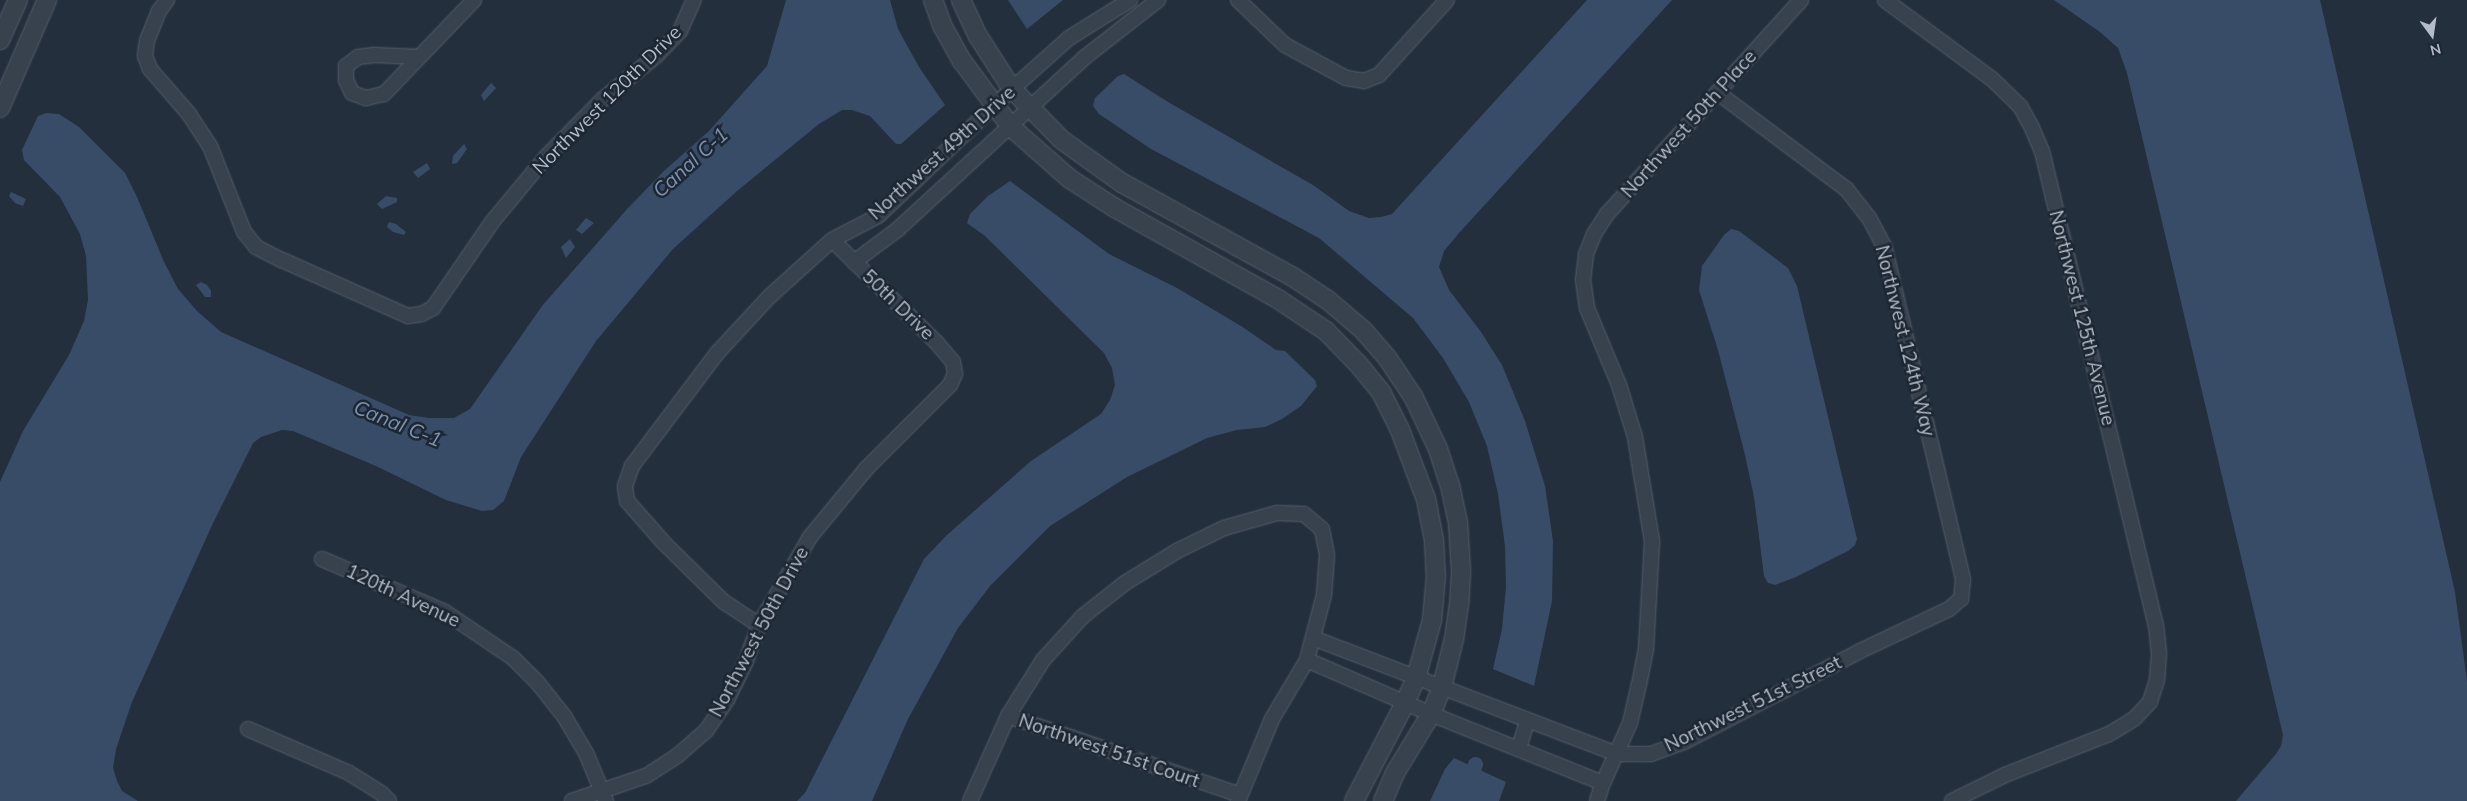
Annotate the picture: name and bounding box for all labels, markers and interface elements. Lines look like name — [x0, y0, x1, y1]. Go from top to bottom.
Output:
north arrow — [2407, 10, 2457, 60]
street label: Northwest 120th Drive — [528, 21, 686, 179]
text: N — [2428, 40, 2443, 60]
street label: Northwest 50th Place — [1617, 45, 1761, 203]
street label: Northwest 49th Drive — [864, 81, 1020, 225]
water label: Canal C-1 — [648, 122, 732, 202]
street label: Northwest 125th Avenue — [2044, 208, 2120, 428]
street label: Northwest 124th Way — [1870, 243, 1940, 439]
street label: 50th Drive — [857, 265, 939, 345]
water label: Canal C-1 — [351, 395, 445, 451]
street label: Northwest 50th Drive — [705, 543, 813, 721]
street label: 120th Avenue — [342, 560, 464, 632]
street label: Northwest 51st Street — [1661, 651, 1845, 757]
street label: Northwest 51st Court — [1016, 709, 1202, 793]

